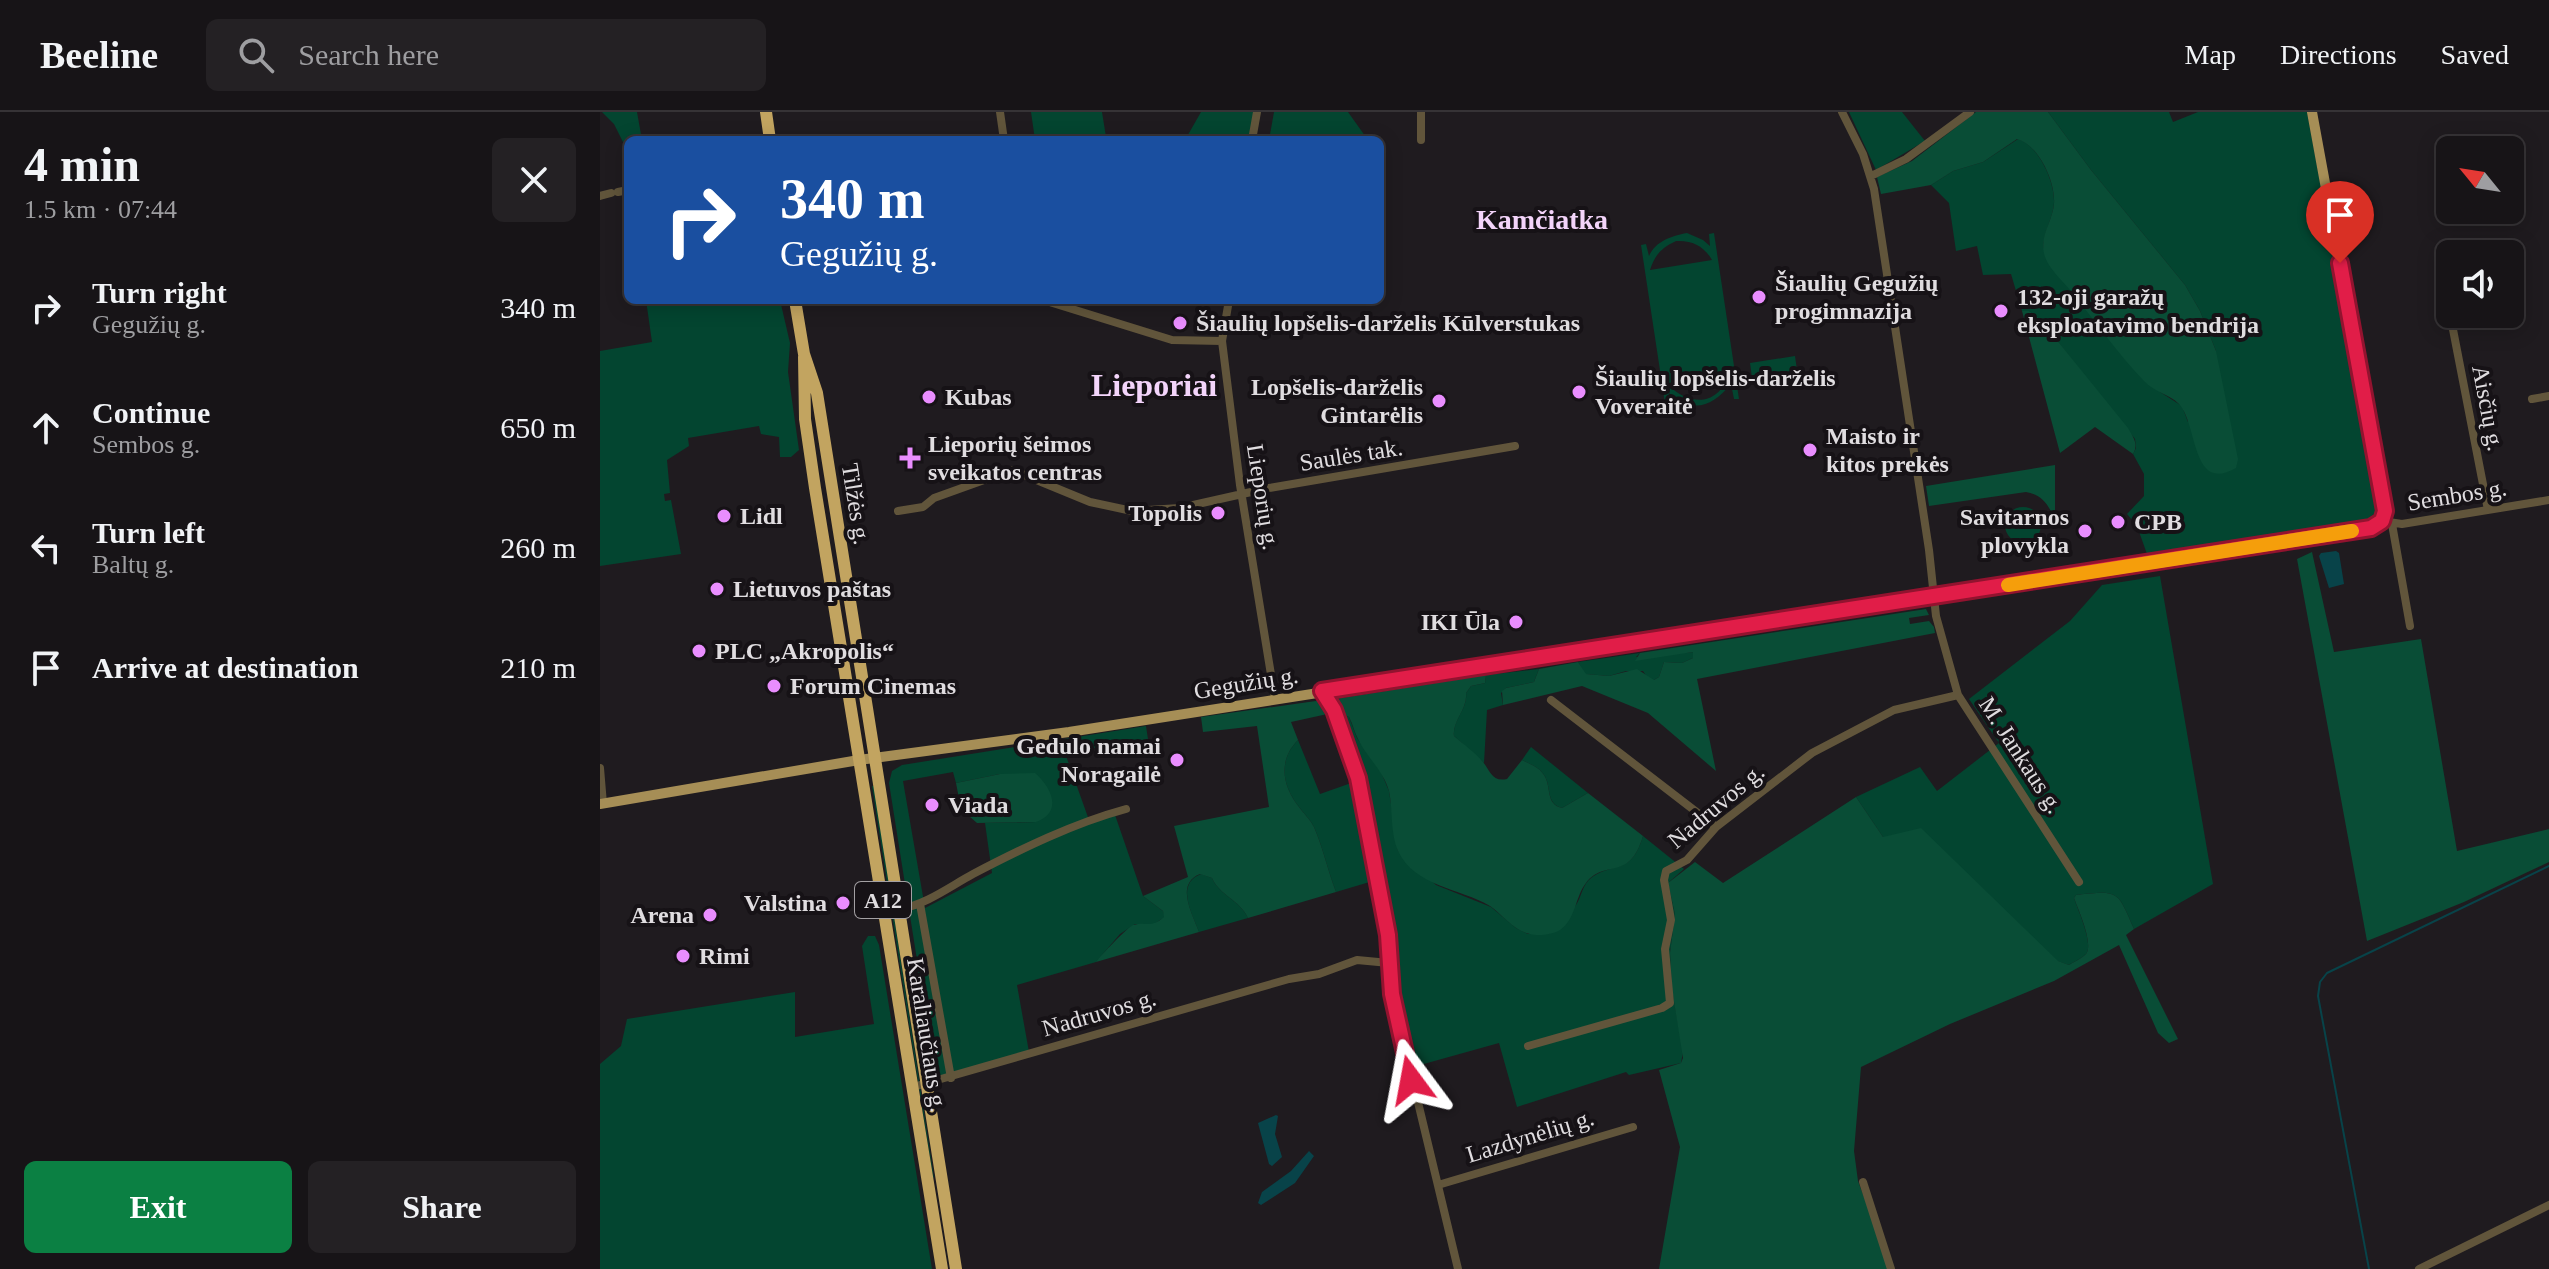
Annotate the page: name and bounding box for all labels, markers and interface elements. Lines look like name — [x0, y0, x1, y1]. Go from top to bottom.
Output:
search box — [206, 19, 766, 91]
icon: search — [234, 33, 278, 77]
text: Beeline — [40, 34, 158, 76]
text: Search here — [298, 38, 439, 71]
text: Map — [2185, 39, 2236, 70]
text: Directions — [2280, 39, 2397, 70]
text: Saved — [2441, 39, 2509, 70]
north arrow — [2436, 136, 2524, 224]
map controls — [2436, 136, 2524, 328]
text: 4 min — [24, 138, 140, 191]
button: close — [492, 138, 576, 222]
icon: right — [648, 168, 752, 272]
text: 340 m — [780, 168, 925, 230]
pin — [2306, 181, 2374, 263]
icon: arrive — [2318, 193, 2362, 237]
text: 1.5 km · 07:44 — [24, 195, 177, 224]
district label: Kamčiatka — [1476, 204, 1608, 235]
text: Gegužių g. — [780, 234, 938, 274]
button: sound — [2436, 240, 2524, 328]
place label: Šiaulių Gegužių progimnazija — [1775, 270, 1938, 324]
text: Turn right — [92, 276, 227, 309]
place label: 132-oji garažų eksploatavimo bendrija — [2017, 284, 2259, 338]
icon: right — [24, 286, 68, 330]
marker: Šiaulių Gegužių progimnazija — [1750, 288, 1768, 306]
text: 340 m — [500, 291, 576, 324]
marker: 132-oji garažų eksploatavimo bendrija — [1992, 302, 2010, 320]
text: Gegužių g. — [92, 310, 206, 339]
place label: Šiaulių lopšelis-darželis Kūlverstukas — [1196, 310, 1580, 336]
marker: Šiaulių lopšelis-darželis Kūlverstukas — [1171, 314, 1189, 332]
street label: Aisčių g. — [2467, 363, 2509, 453]
place label: Šiaulių lopšelis-darželis Voveraitė — [1595, 365, 1836, 419]
district label: Lieporiai — [1091, 367, 1217, 403]
place label: Lopšelis-darželis Gintarėlis — [1251, 374, 1423, 428]
marker: Šiaulių lopšelis-darželis Voveraitė — [1570, 383, 1588, 401]
place label: Kubas — [945, 384, 1012, 410]
marker: Kubas — [920, 388, 938, 406]
marker: Lopšelis-darželis Gintarėlis — [1430, 392, 1448, 410]
text: Continue — [92, 396, 210, 429]
icon: ahead — [24, 406, 68, 450]
text: 650 m — [500, 411, 576, 444]
place label: Maisto ir kitos prekės — [1826, 423, 1949, 477]
text: Sembos g. — [92, 430, 200, 459]
place label: Lieporių šeimos sveikatos centras — [928, 431, 1102, 485]
street label: Saulės tak. — [1298, 434, 1404, 476]
marker: Maisto ir kitos prekės — [1801, 441, 1819, 459]
street label: Lieporių g. — [1242, 442, 1284, 552]
marker: Lieporių šeimos sveikatos centras — [899, 447, 921, 469]
street label: Tilžės g. — [837, 462, 875, 546]
street label: Sembos g. — [2406, 474, 2508, 516]
place label: Topolis — [1128, 500, 1202, 526]
place label: Lidl — [740, 503, 783, 529]
marker: Topolis — [1209, 504, 1227, 522]
place label: Savitarnos plovykla — [1960, 504, 2069, 558]
marker: Lidl — [715, 507, 733, 525]
place label: CPB — [2134, 509, 2182, 535]
marker: CPB — [2109, 513, 2127, 531]
text: Turn left — [92, 516, 205, 549]
marker: Savitarnos plovykla — [2076, 522, 2094, 540]
icon: left — [24, 526, 68, 570]
text: 260 m — [500, 531, 576, 564]
text: Baltų g. — [92, 550, 174, 579]
place label: Lietuvos paštas — [733, 576, 891, 602]
marker: Lietuvos paštas — [708, 580, 726, 598]
place label: IKI Ūla — [1421, 609, 1500, 635]
marker: IKI Ūla — [1507, 613, 1525, 631]
place label: PLC „Akropolis“ — [715, 638, 894, 664]
marker: PLC „Akropolis“ — [690, 642, 708, 660]
icon: arrive — [24, 646, 68, 690]
text: Arrive at destination — [92, 651, 359, 684]
text: 210 m — [500, 651, 576, 684]
street label: Gegužių g. — [1192, 662, 1300, 704]
place label: Forum Cinemas — [790, 673, 956, 699]
marker: Forum Cinemas — [765, 677, 783, 695]
street label: M. Jankaus g. — [1974, 692, 2068, 818]
place label: Gedulo namai Noragailė — [1016, 733, 1161, 787]
marker: Gedulo namai Noragailė — [1168, 751, 1186, 769]
street label: Nadruvos g. — [1663, 758, 1769, 854]
place label: Viada — [948, 792, 1008, 818]
marker: Viada — [923, 796, 941, 814]
road number: A12 — [855, 882, 911, 918]
place label: Valstina — [744, 890, 827, 916]
marker: Valstina — [834, 894, 852, 912]
place label: Arena — [630, 902, 694, 928]
marker: Arena — [701, 906, 719, 924]
place label: Rimi — [699, 943, 750, 969]
marker: Rimi — [674, 947, 692, 965]
street label: Karaliaučiaus g. — [902, 956, 952, 1114]
street label: Nadruvos g. — [1039, 984, 1159, 1042]
position arrow — [1369, 1038, 1453, 1122]
street label: Lazdynėlių g. — [1463, 1104, 1597, 1168]
button: Exit — [24, 1161, 292, 1253]
button: Share — [308, 1161, 576, 1253]

